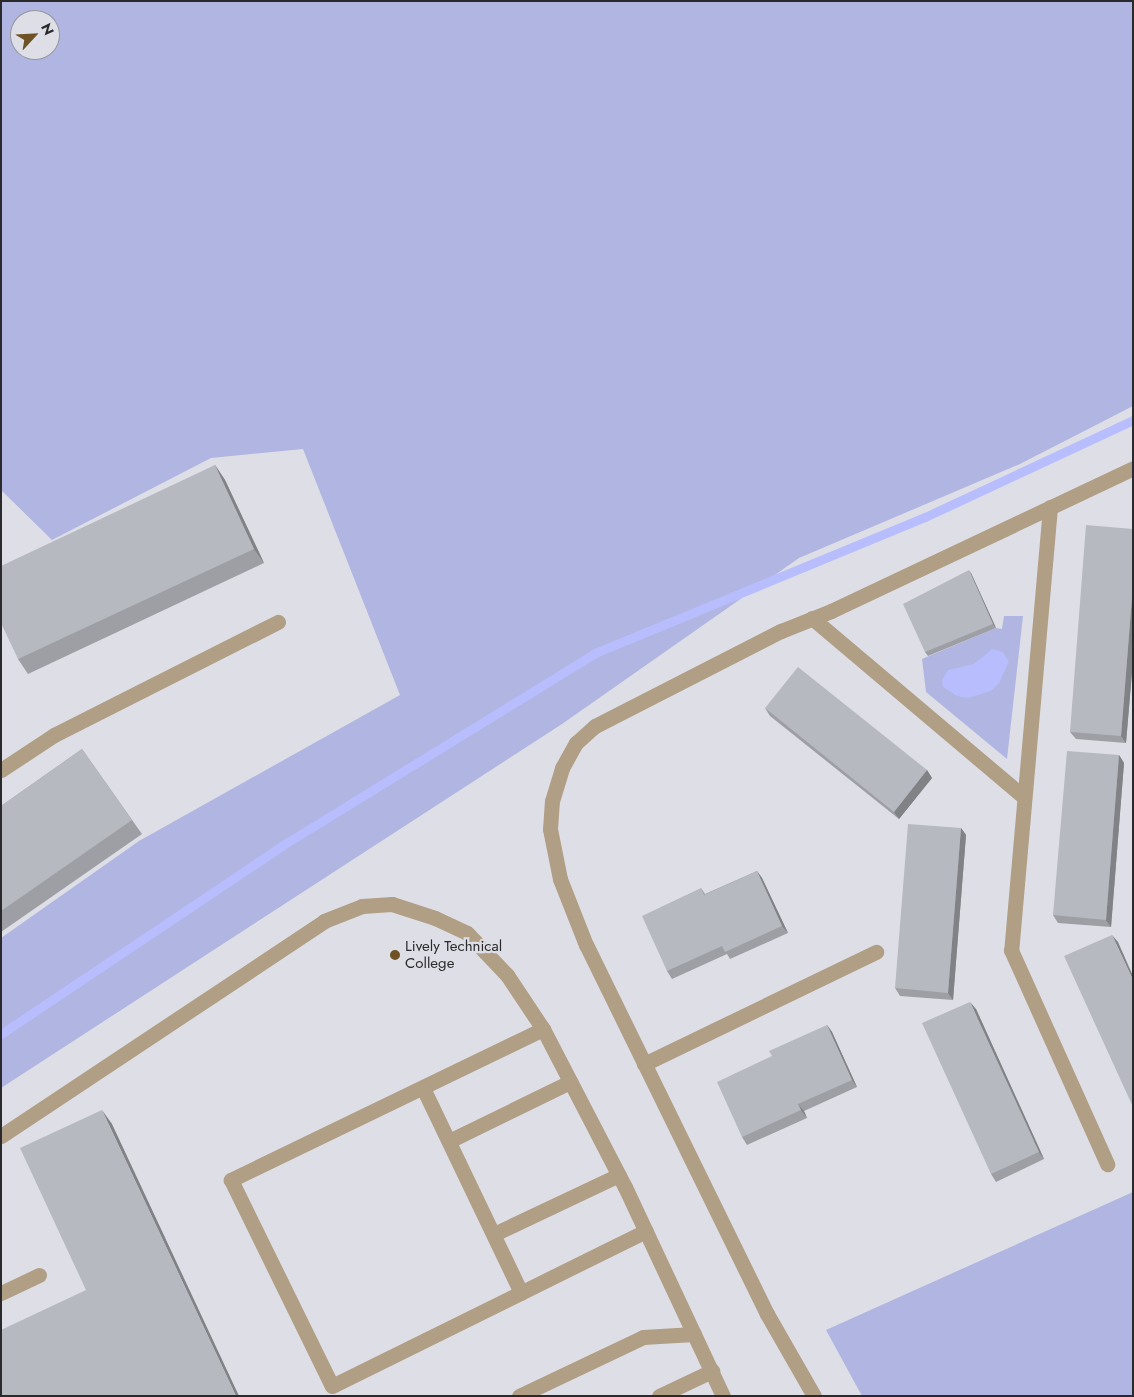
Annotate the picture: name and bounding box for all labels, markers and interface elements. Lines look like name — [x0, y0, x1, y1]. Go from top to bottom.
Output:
north arrow — [10, 10, 60, 60]
text: N — [36, 20, 59, 38]
place label: Lively Technical College — [405, 937, 502, 972]
marker: Lively Technical College — [389, 949, 401, 961]

